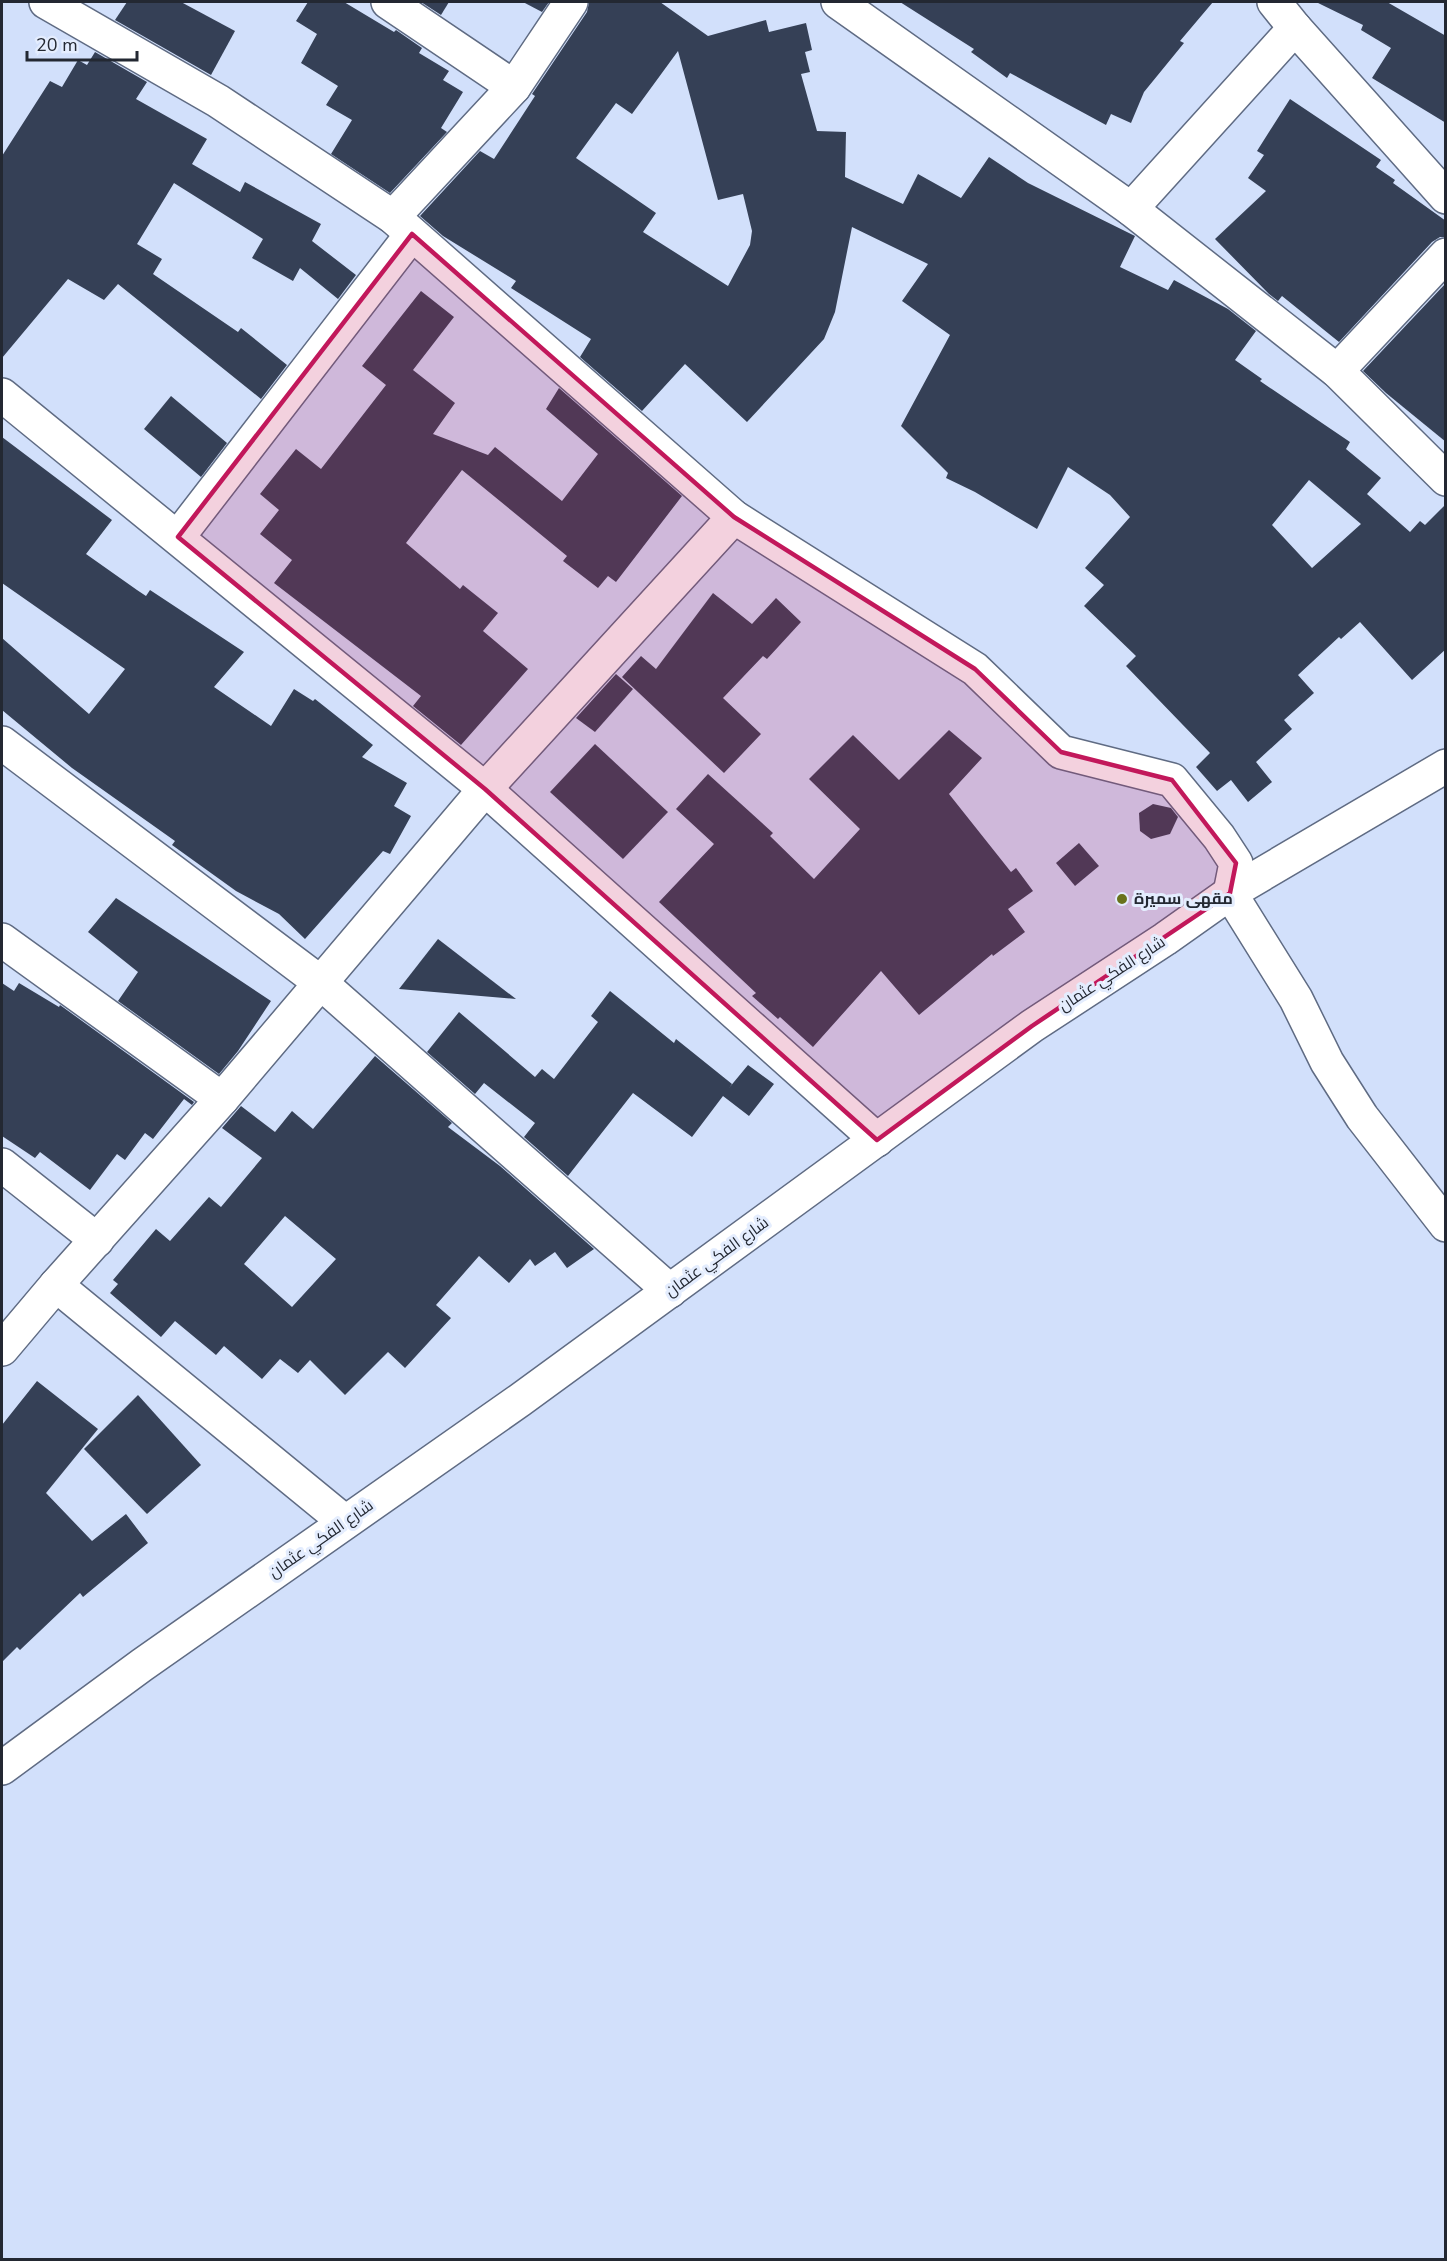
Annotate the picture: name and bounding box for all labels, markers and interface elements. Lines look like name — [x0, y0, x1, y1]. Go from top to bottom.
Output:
scale bar — [27, 24, 136, 62]
text: 20 m — [36, 33, 78, 57]
place label: مقهى سميرة — [1134, 888, 1233, 910]
marker: مقهى سميرة — [1115, 892, 1129, 906]
street label: شارع الفكي عثمان — [1054, 931, 1171, 1018]
street label: شارع الفكي عثمان — [661, 1212, 774, 1304]
street label: شارع الفكي عثمان — [264, 1495, 379, 1585]

